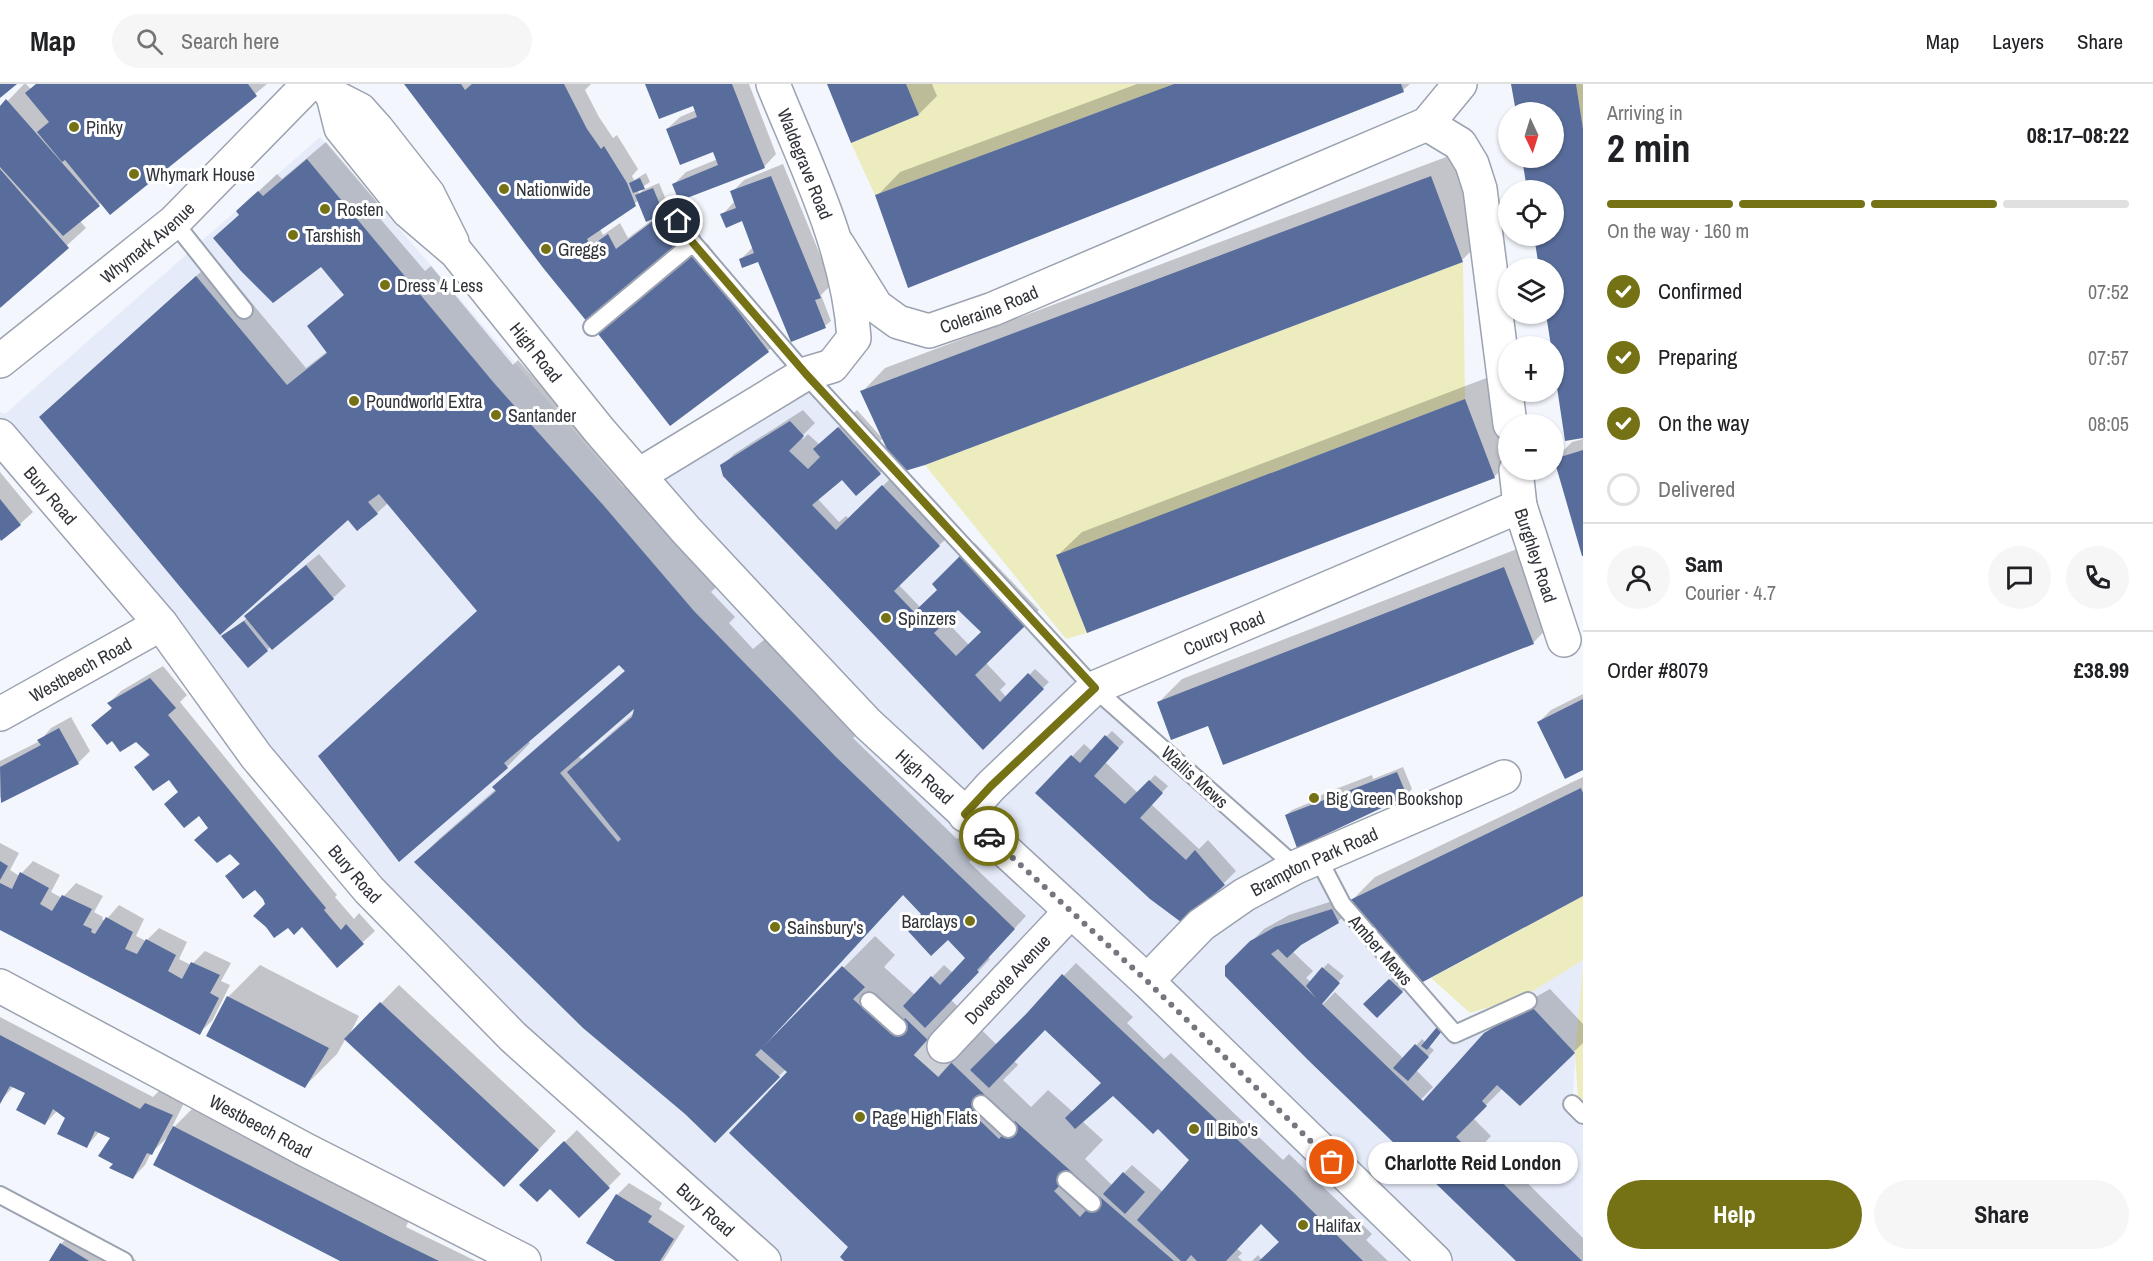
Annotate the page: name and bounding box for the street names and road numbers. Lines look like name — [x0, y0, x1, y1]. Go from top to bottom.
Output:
street label: Waldegrave Road — [771, 105, 839, 223]
street label: Whymark Avenue — [95, 196, 200, 289]
street label: Coleraine Road — [936, 279, 1042, 339]
street label: High Road — [504, 317, 568, 387]
street label: Bury Road — [19, 461, 83, 530]
street label: Burghley Road — [1509, 505, 1563, 606]
street label: Courcy Road — [1179, 604, 1268, 661]
street label: Westbeech Road — [25, 631, 136, 708]
street label: Wallis Mews — [1156, 740, 1234, 814]
street label: High Road — [890, 743, 959, 810]
street label: Brampton Park Road — [1246, 821, 1381, 902]
street label: Bury Road — [323, 839, 387, 908]
street label: Amber Mews — [1343, 909, 1419, 991]
street label: Dovecote Avenue — [958, 928, 1056, 1030]
street label: Westbeech Road — [205, 1088, 316, 1164]
street label: Bury Road — [672, 1177, 740, 1242]

